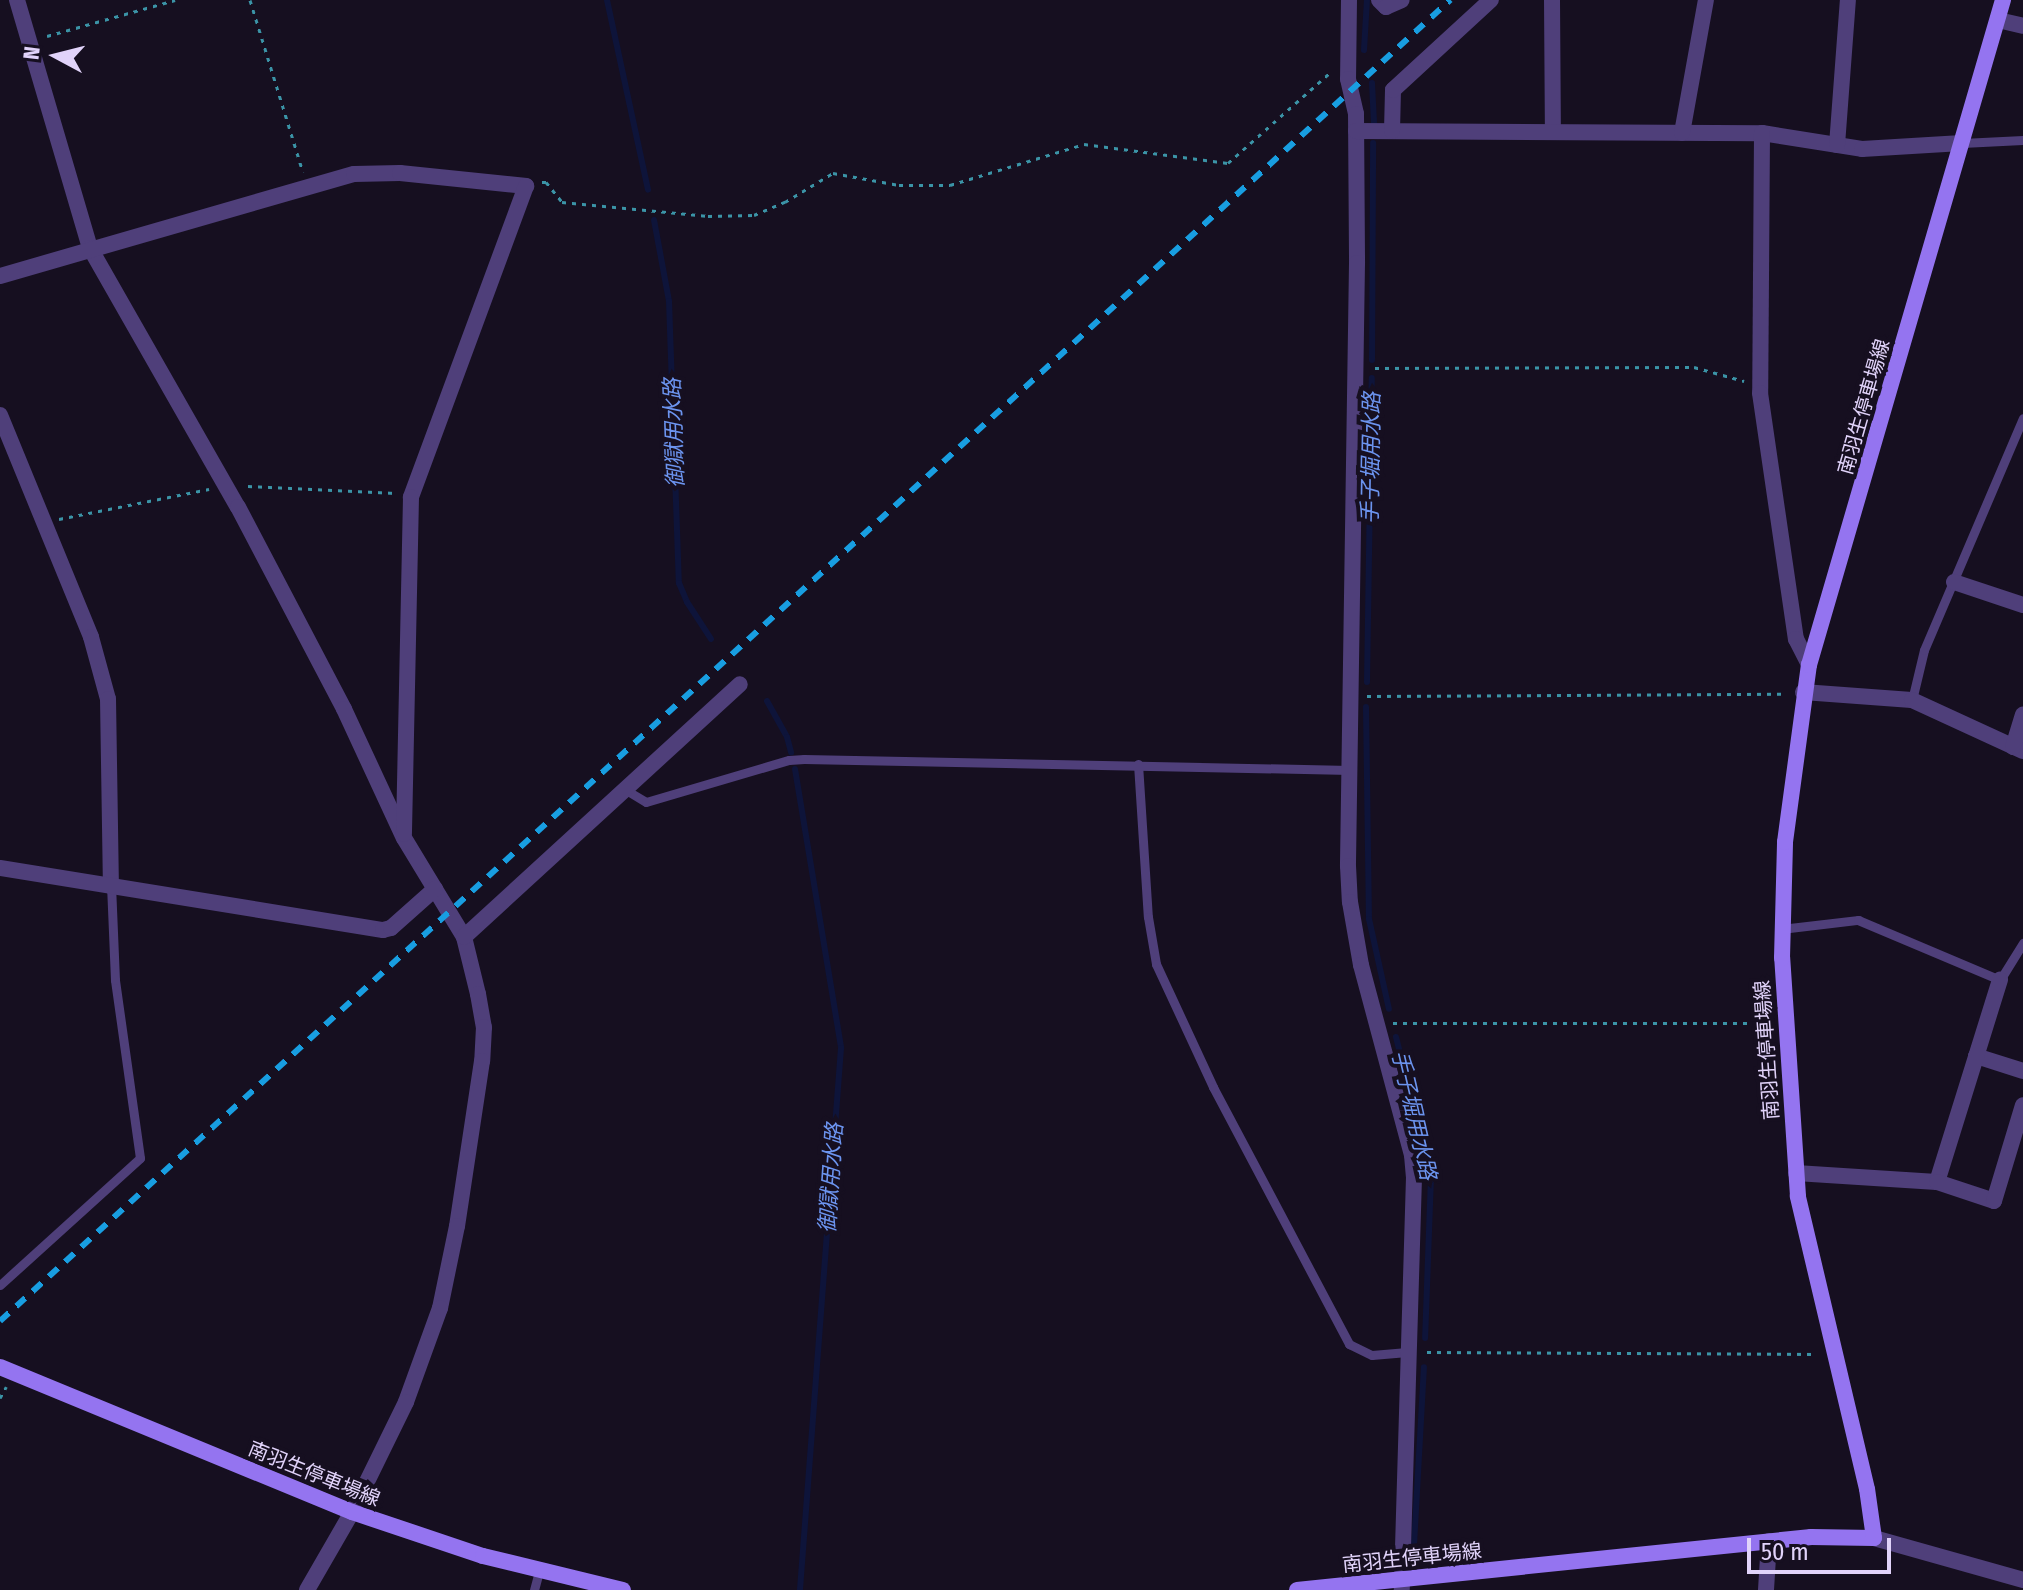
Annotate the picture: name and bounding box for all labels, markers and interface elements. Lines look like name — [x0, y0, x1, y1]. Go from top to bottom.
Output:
north arrow — [16, 16, 96, 96]
text: N — [17, 45, 46, 61]
street label: 南羽生停車場線 — [1833, 336, 1895, 478]
water label: 御獄用水路 — [659, 378, 689, 488]
water label: 手子堀用水路 — [1357, 392, 1385, 524]
street label: 南羽生停車場線 — [1750, 979, 1784, 1121]
water label: 手子堀用水路 — [1386, 1048, 1442, 1182]
water label: 御獄用水路 — [814, 1122, 848, 1234]
street label: 南羽生停車場線 — [245, 1437, 383, 1511]
scale bar — [1751, 1522, 1895, 1572]
text: 50 m — [1761, 1538, 1809, 1566]
street label: 南羽生停車場線 — [1341, 1539, 1483, 1577]

